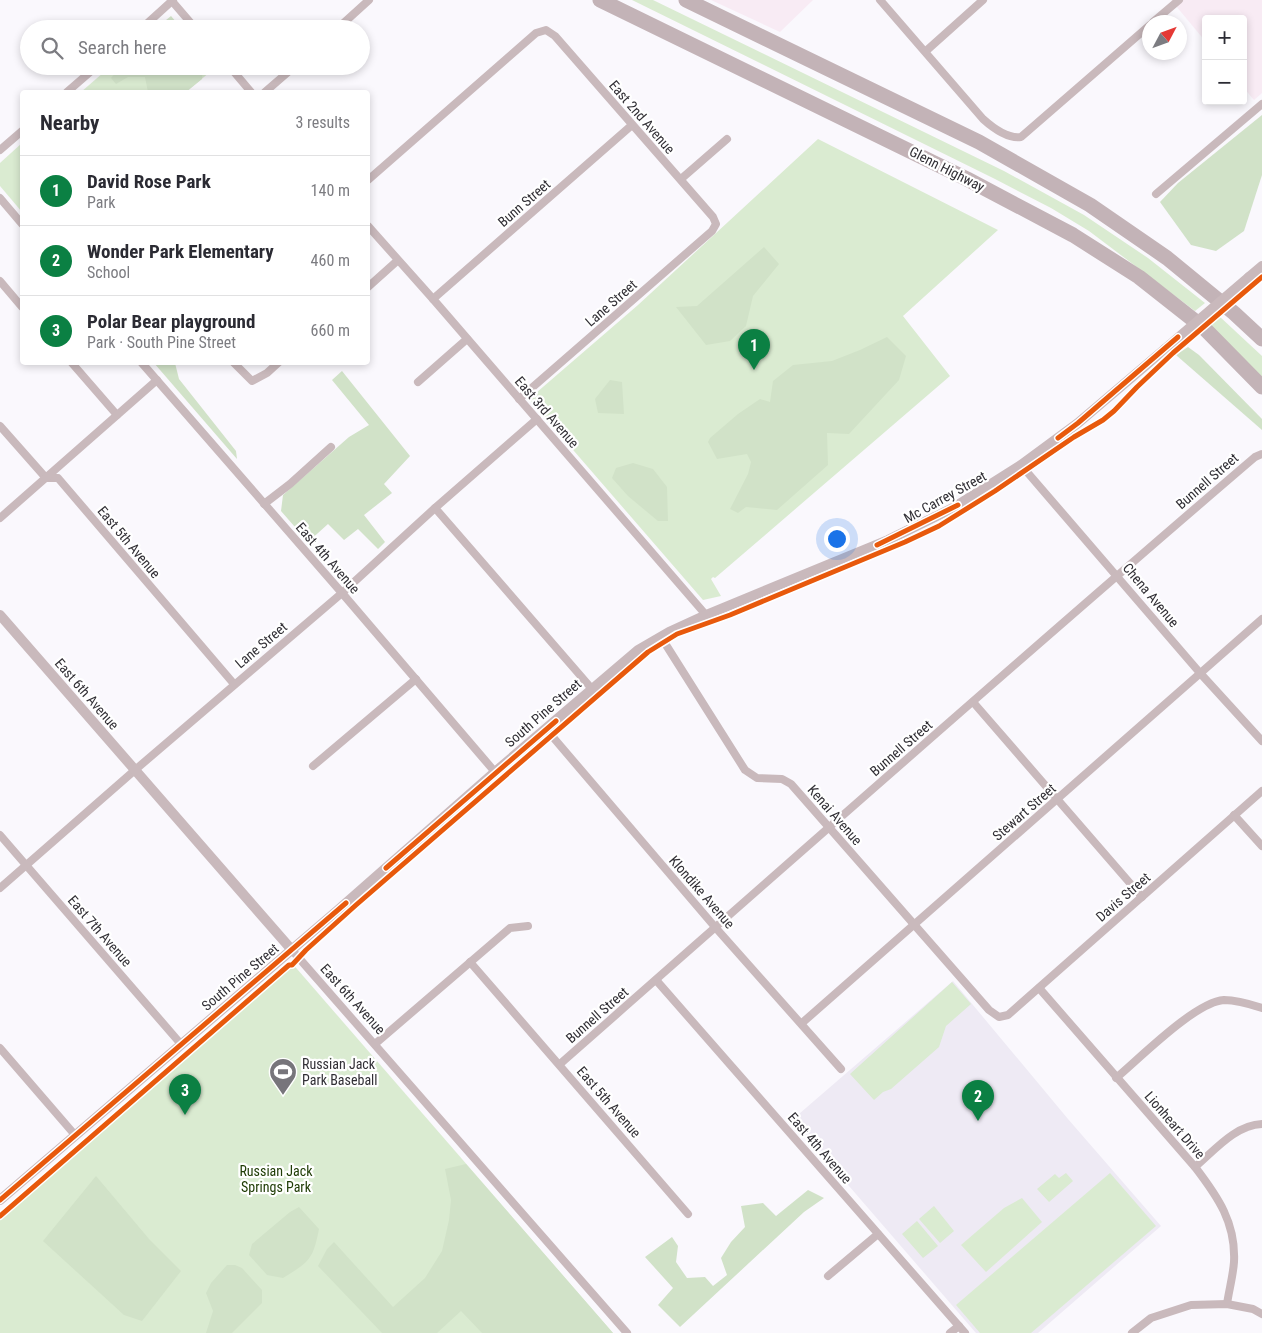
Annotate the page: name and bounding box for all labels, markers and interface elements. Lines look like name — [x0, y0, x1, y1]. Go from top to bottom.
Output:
north arrow — [1142, 15, 1187, 60]
map controls — [1202, 15, 1247, 105]
button: + — [1202, 15, 1247, 60]
search box — [20, 20, 370, 75]
icon: search — [38, 34, 66, 62]
text: Search here — [78, 36, 166, 59]
button: − — [1202, 60, 1247, 105]
street label: East 2nd Avenue — [606, 77, 678, 157]
text: Nearby — [40, 111, 99, 135]
text: 3 results — [295, 113, 350, 132]
street label: Glenn Highway — [907, 143, 987, 195]
text: David Rose Park — [87, 170, 211, 193]
street label: Bunn Street — [495, 176, 553, 230]
text: 1 — [52, 181, 60, 200]
text: 140 m — [311, 181, 350, 200]
text: Park — [87, 193, 116, 212]
text: Wonder Park Elementary — [87, 240, 274, 263]
text: 2 — [52, 251, 60, 270]
text: 460 m — [311, 251, 350, 270]
text: School — [87, 263, 130, 282]
street label: Lane Street — [582, 276, 640, 330]
text: Polar Bear playground — [87, 310, 255, 333]
text: 3 — [52, 321, 60, 340]
text: 660 m — [311, 321, 350, 340]
pin: 1 — [738, 329, 770, 370]
text: Park · South Pine Street — [87, 333, 236, 352]
street label: East 3rd Avenue — [512, 373, 582, 451]
street label: Bunnell Street — [1173, 450, 1241, 512]
street label: Mc Carrey Street — [901, 468, 989, 526]
street label: East 5th Avenue — [94, 503, 164, 581]
street label: East 4th Avenue — [293, 519, 363, 597]
your location — [824, 526, 850, 552]
street label: Chena Avenue — [1120, 560, 1183, 630]
street label: Lane Street — [232, 619, 290, 671]
street label: East 6th Avenue — [52, 655, 122, 733]
street label: South Pine Street — [502, 676, 584, 750]
street label: Bunnell Street — [867, 717, 935, 779]
street label: Stewart Street — [989, 780, 1059, 844]
street label: Kenai Avenue — [805, 782, 866, 849]
street label: Klondike Avenue — [666, 852, 738, 932]
street label: Davis Street — [1093, 869, 1153, 925]
street label: East 7th Avenue — [65, 892, 135, 970]
street label: South Pine Street — [198, 940, 282, 1014]
street label: East 6th Avenue — [317, 961, 389, 1038]
street label: Bunnell Street — [563, 984, 631, 1046]
place label: Russian Jack Park Baseball — [302, 1056, 378, 1088]
sports icon: Russian Jack Park Baseball — [268, 1057, 298, 1096]
street label: East 5th Avenue — [574, 1063, 644, 1141]
pin: 3 — [169, 1074, 201, 1115]
pin: 2 — [962, 1080, 994, 1121]
street label: Lionheart Drive — [1142, 1088, 1209, 1162]
street label: East 4th Avenue — [785, 1109, 855, 1187]
park label: Russian Jack Springs Park — [239, 1163, 313, 1195]

